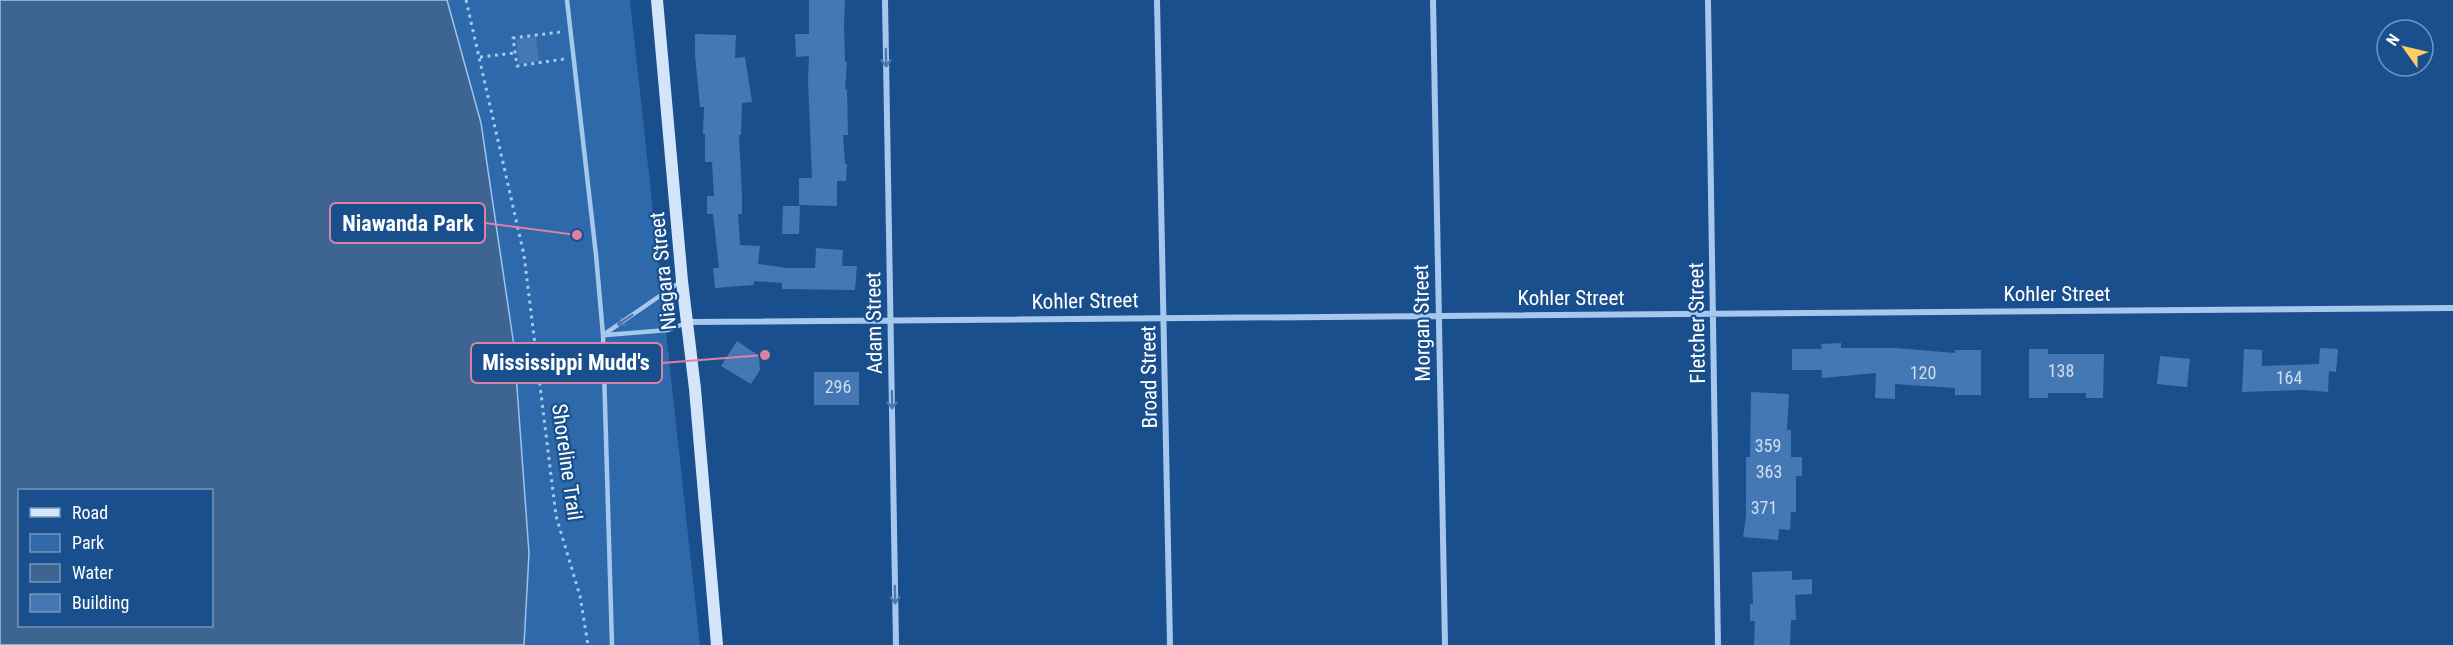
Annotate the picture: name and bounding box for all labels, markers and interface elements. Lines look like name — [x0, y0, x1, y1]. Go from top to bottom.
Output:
north arrow — [2375, 18, 2435, 78]
text: N — [2382, 31, 2404, 49]
one-way arrow — [880, 48, 892, 68]
callout: Niawanda Park — [330, 203, 485, 243]
text: Niawanda Park — [342, 211, 474, 236]
street label: Niagara Street — [645, 211, 681, 331]
street label: Fletcher Street — [1684, 262, 1710, 384]
street label: Morgan Street — [1409, 264, 1435, 382]
street label: Adam Street — [861, 272, 887, 374]
street label: Kohler Street — [2004, 282, 2110, 306]
street label: Kohler Street — [1518, 286, 1624, 310]
street label: Kohler Street — [1031, 288, 1139, 314]
one-way arrow — [618, 314, 634, 326]
street label: Broad Street — [1136, 325, 1162, 429]
callout: Mississippi Mudd's — [471, 343, 662, 383]
text: Mississippi Mudd's — [482, 350, 650, 375]
house number: 138 — [2048, 360, 2074, 381]
house number: 120 — [1910, 362, 1936, 383]
house number: 164 — [2276, 367, 2302, 388]
house number: 296 — [825, 376, 851, 397]
one-way arrow — [886, 390, 898, 410]
street label: Shoreline Trail — [547, 402, 587, 522]
house number: 359 — [1755, 435, 1781, 456]
house number: 363 — [1756, 461, 1782, 482]
legend — [18, 489, 213, 627]
house number: 371 — [1751, 497, 1777, 518]
text: Road — [72, 502, 108, 523]
text: Park — [72, 532, 104, 553]
text: Water — [72, 562, 114, 583]
one-way arrow — [889, 585, 901, 605]
text: Building — [72, 592, 129, 613]

